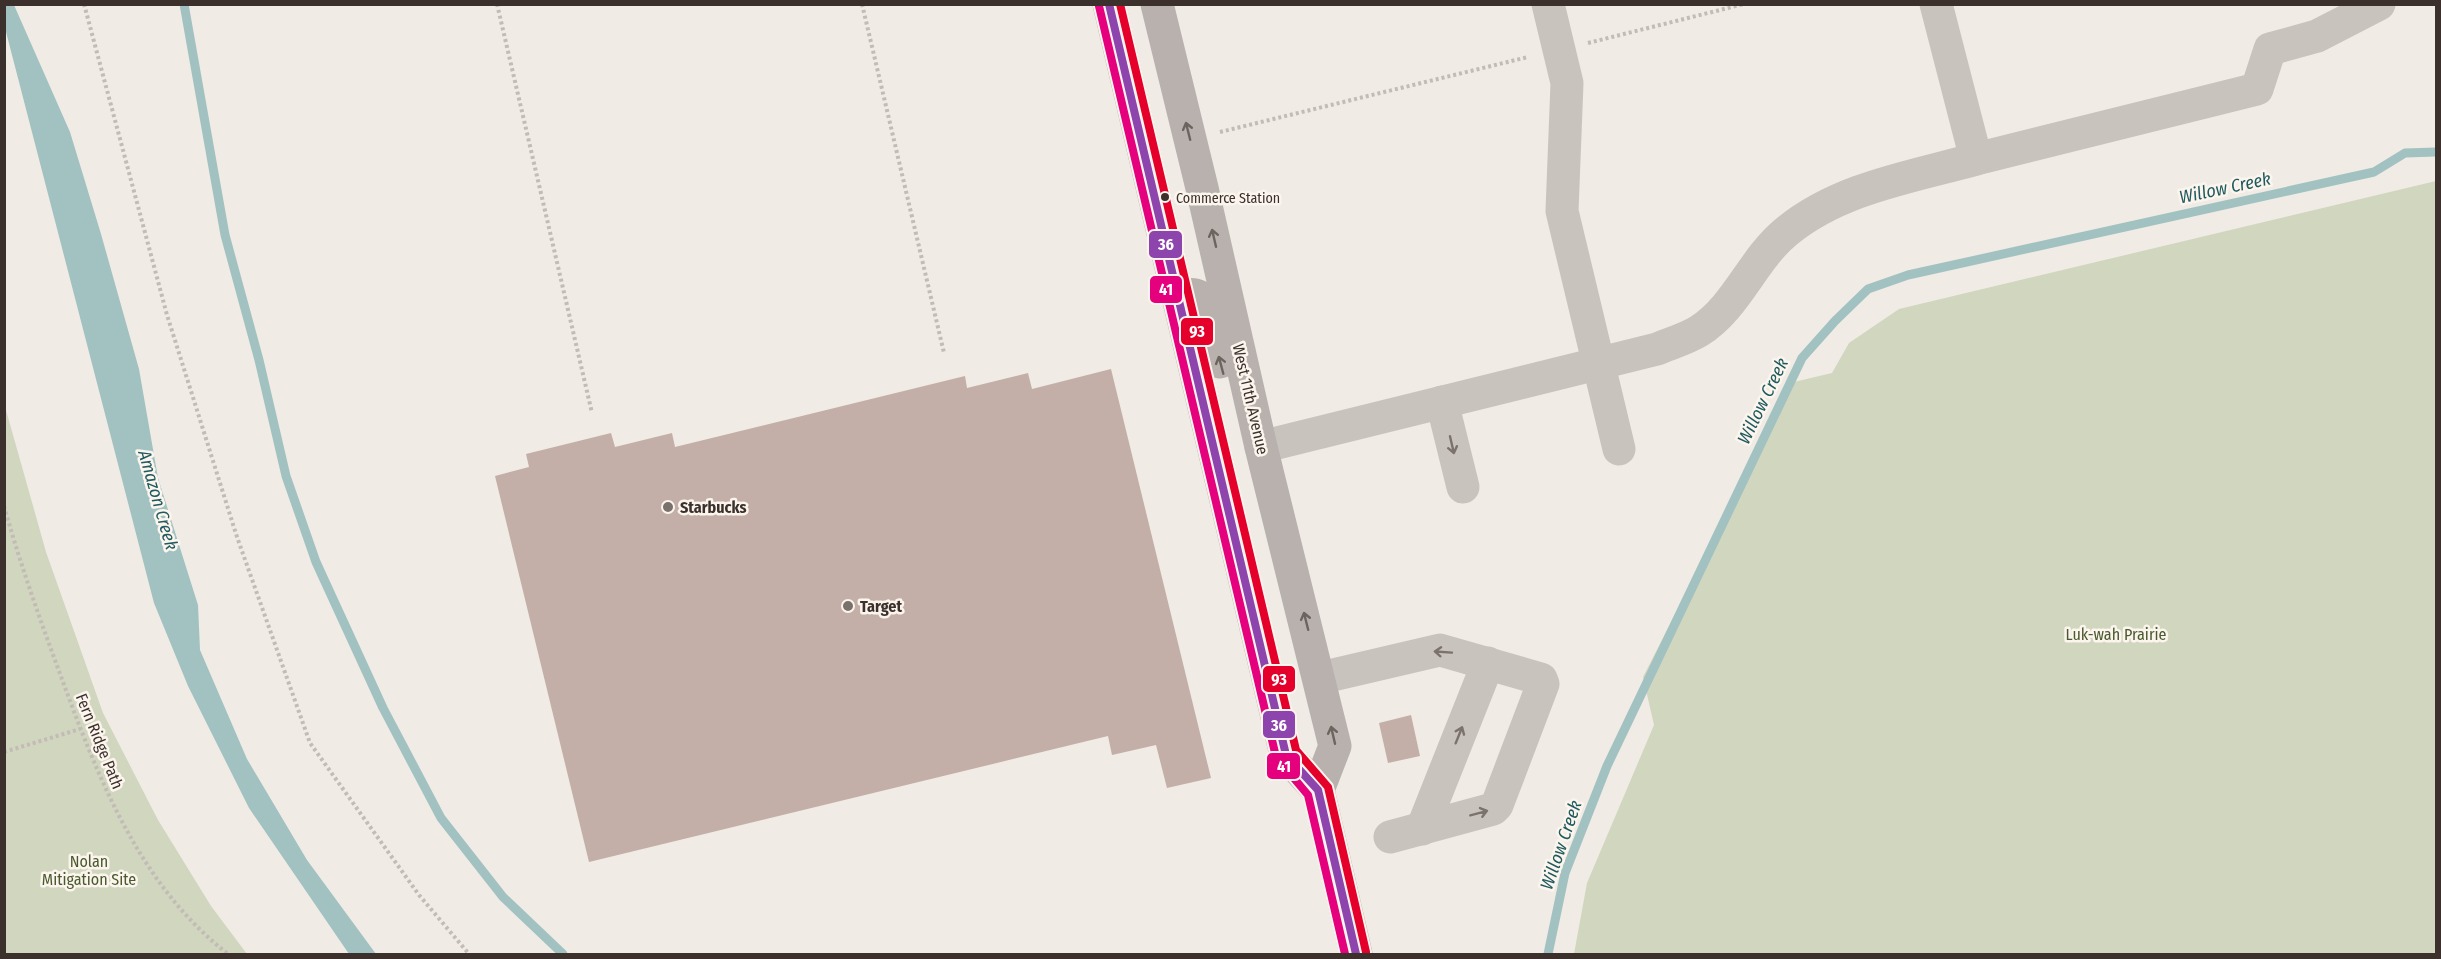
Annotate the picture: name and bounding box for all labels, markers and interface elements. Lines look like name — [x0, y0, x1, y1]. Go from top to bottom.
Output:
one-way arrow — [1182, 122, 1194, 141]
water label: Willow Creek — [2177, 168, 2273, 208]
place label: Commerce Station — [1176, 190, 1280, 207]
marker: Commerce Station — [1159, 191, 1171, 203]
one-way arrow — [1207, 228, 1219, 247]
line badge: 36 — [1148, 230, 1183, 259]
text: 36 — [1157, 235, 1174, 254]
line badge: 41 — [1149, 275, 1183, 304]
text: 41 — [1159, 280, 1173, 299]
line badge: 93 — [1180, 317, 1214, 346]
text: 93 — [1189, 322, 1205, 341]
street label: West 11th Avenue — [1229, 342, 1273, 457]
water label: Willow Creek — [1733, 354, 1793, 448]
one-way arrow — [1214, 356, 1226, 375]
one-way arrow — [1447, 435, 1459, 454]
water label: Amazon Creek — [133, 447, 183, 553]
place label: Starbucks — [680, 498, 747, 517]
marker: Starbucks — [661, 500, 675, 514]
place label: Target — [860, 597, 902, 616]
marker: Target — [841, 599, 855, 613]
one-way arrow — [1299, 612, 1311, 631]
park label: Luk-wah Prairie — [2066, 625, 2167, 644]
one-way arrow — [1434, 646, 1453, 657]
line badge: 93 — [1262, 665, 1296, 693]
text: 93 — [1271, 670, 1287, 689]
street label: Fern Ridge Path — [72, 691, 127, 792]
line badge: 36 — [1262, 710, 1296, 739]
text: 36 — [1270, 716, 1287, 735]
one-way arrow — [1327, 726, 1338, 745]
one-way arrow — [1454, 727, 1465, 745]
line badge: 41 — [1266, 752, 1301, 780]
text: 41 — [1277, 757, 1291, 776]
water label: Willow Creek — [1535, 797, 1587, 893]
one-way arrow — [1469, 807, 1488, 819]
park label: Nolan Mitigation Site — [42, 852, 136, 889]

